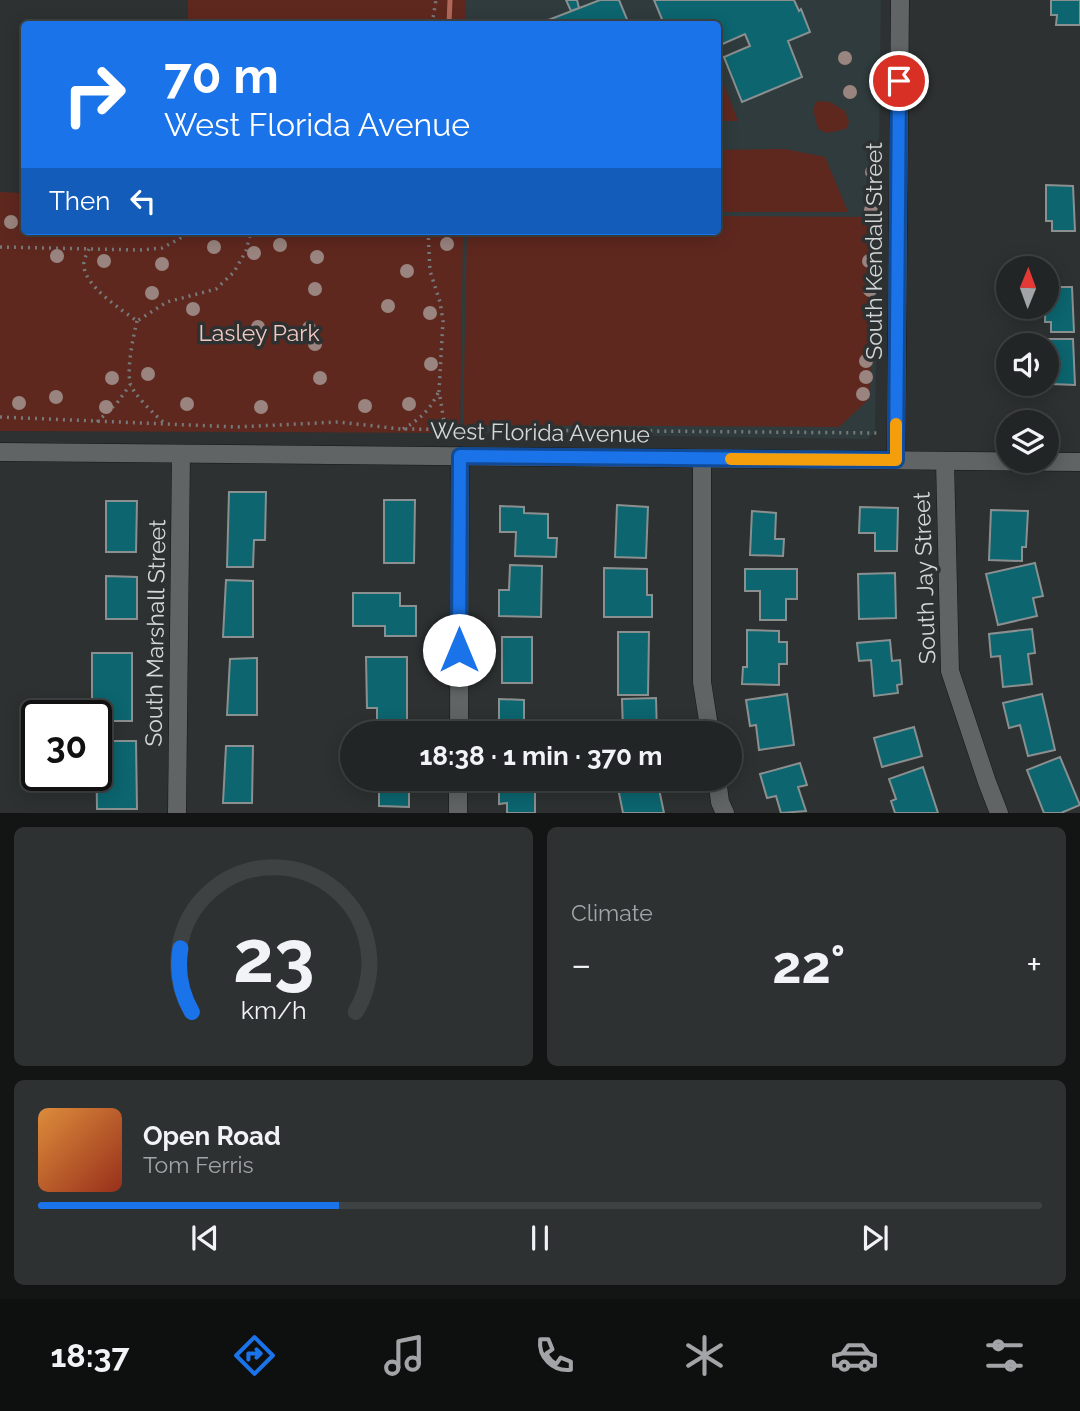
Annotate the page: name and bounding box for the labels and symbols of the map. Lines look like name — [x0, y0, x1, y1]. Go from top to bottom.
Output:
pin — [869, 51, 929, 111]
street label: South Kendall Street — [860, 142, 887, 360]
north arrow — [996, 256, 1059, 318]
park label: Lasley Park — [198, 319, 320, 346]
street label: West Florida Avenue — [430, 417, 650, 447]
street label: South Jay Street — [907, 491, 940, 665]
street label: South Marshall Street — [140, 519, 170, 747]
position arrow — [422, 613, 496, 687]
speed limit sign: 30 — [21, 700, 112, 791]

